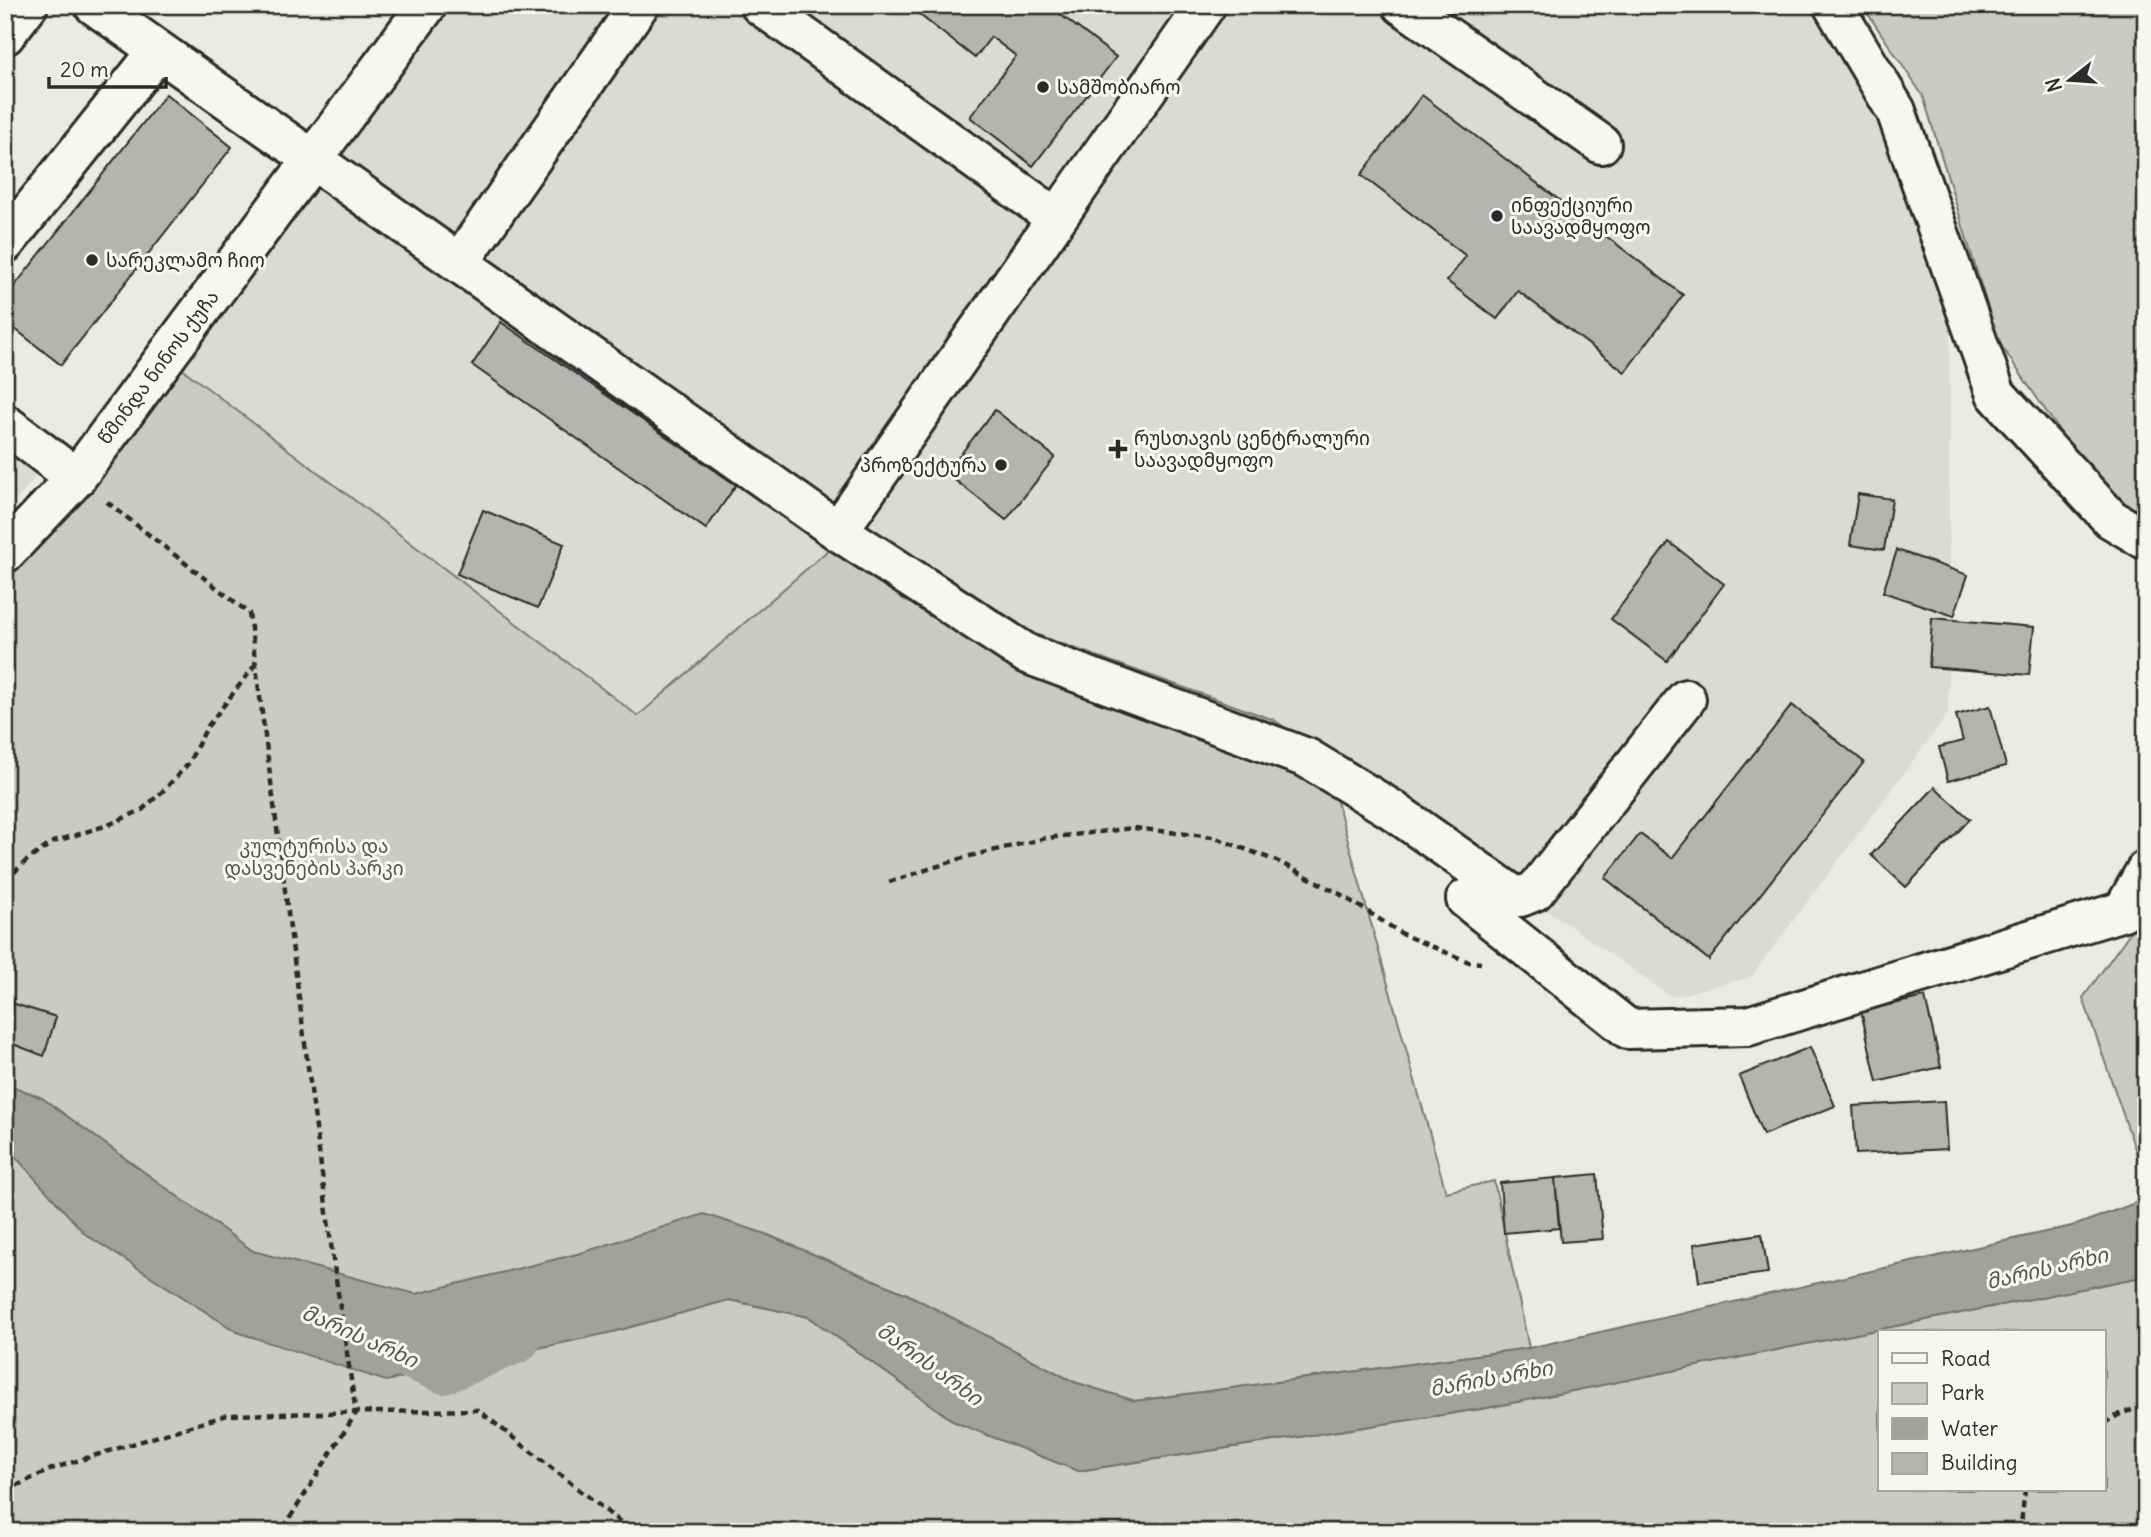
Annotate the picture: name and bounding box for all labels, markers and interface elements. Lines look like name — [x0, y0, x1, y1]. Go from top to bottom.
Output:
scale bar — [49, 46, 166, 90]
north arrow — [2036, 46, 2106, 116]
text: 20 m — [60, 56, 109, 83]
place label: სამშობიარო — [1057, 75, 1181, 99]
text: N — [2040, 75, 2067, 95]
marker: სამშობიარო — [1035, 79, 1051, 95]
place label: ინფექციური საავადმყოფო — [1511, 193, 1651, 240]
marker: ინფექციური საავადმყოფო — [1489, 208, 1505, 224]
place label: სარეკლამო ჩიო — [106, 248, 265, 273]
marker: სარეკლამო ჩიო — [84, 252, 100, 268]
street label: წმინდა ნინოს ქუჩა — [92, 285, 225, 449]
place label: რუსთავის ცენტრალური საავადმყოფო — [1134, 426, 1370, 473]
marker: რუსთავის ცენტრალური საავადმყოფო — [1108, 439, 1128, 459]
place label: პროზექტურა — [860, 453, 987, 477]
marker: პროზექტურა — [993, 457, 1009, 473]
park label: კულტურისა და დასვენების პარკი — [224, 834, 404, 881]
water label: მარის არხი — [1984, 1241, 2111, 1295]
water label: მარის არხი — [298, 1298, 423, 1374]
water label: მარის არხი — [872, 1317, 989, 1412]
legend — [1878, 1330, 2106, 1492]
text: Road — [1941, 1345, 1990, 1372]
water label: მარის არხი — [1428, 1354, 1555, 1402]
text: Park — [1941, 1379, 1984, 1406]
text: Water — [1941, 1415, 1999, 1442]
text: Building — [1941, 1449, 2017, 1476]

